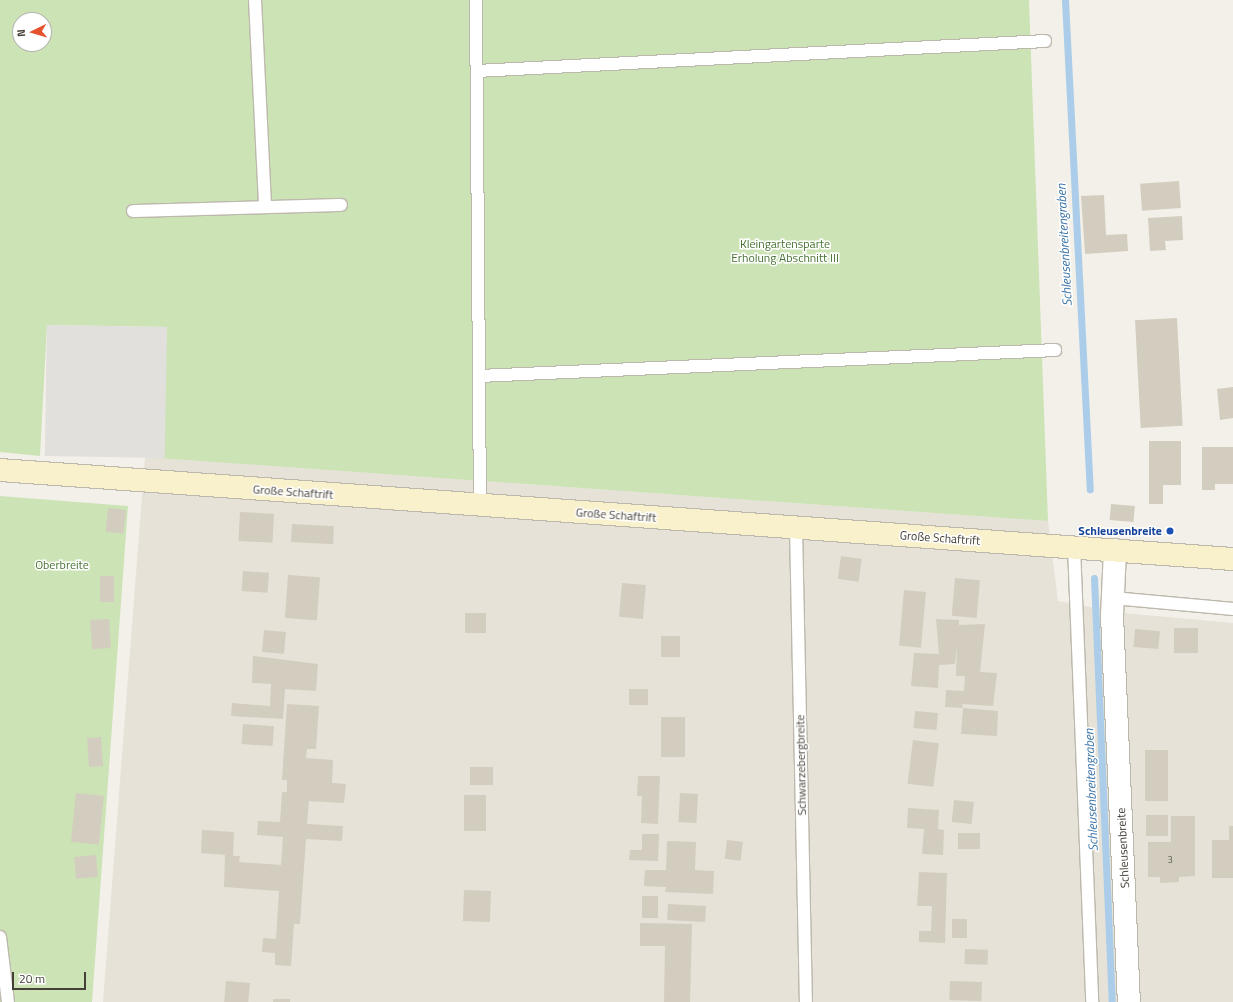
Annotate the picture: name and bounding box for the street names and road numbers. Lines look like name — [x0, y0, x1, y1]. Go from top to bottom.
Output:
street label: Große Schaftrift — [252, 482, 334, 502]
street label: Große Schaftrift — [575, 505, 657, 525]
street label: Große Schaftrift — [899, 528, 981, 548]
street label: Schwarzebergbreite — [793, 715, 809, 815]
street label: Schleusenbreite — [1114, 807, 1132, 889]

